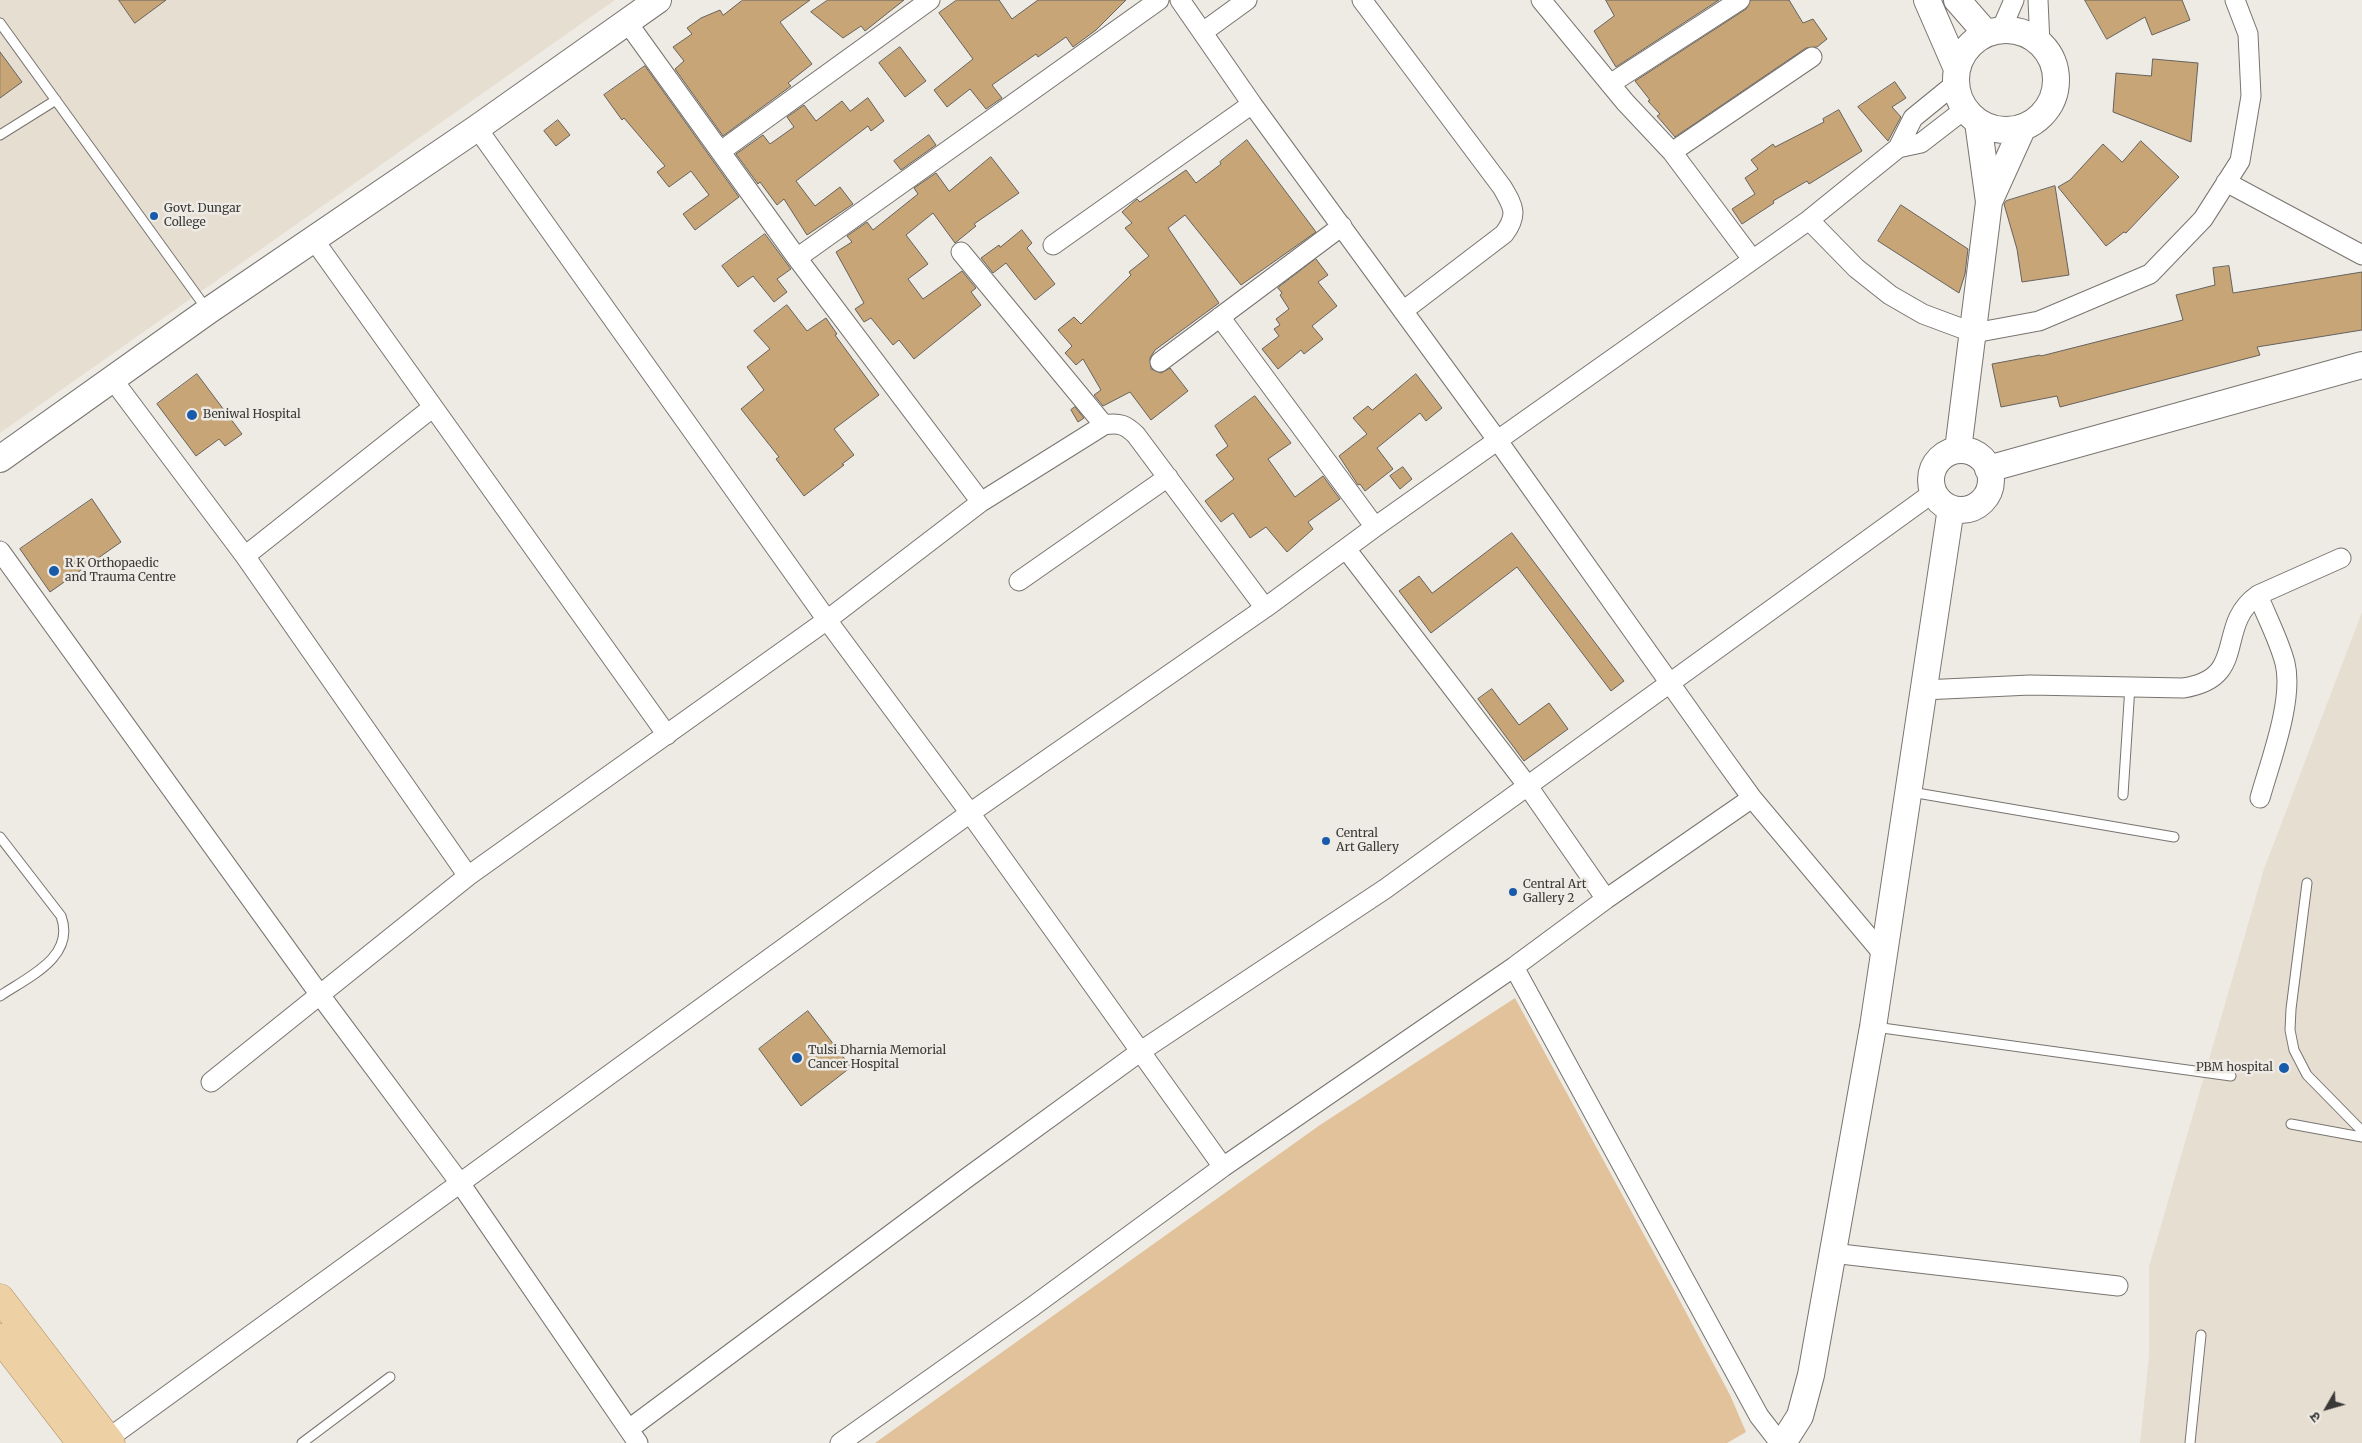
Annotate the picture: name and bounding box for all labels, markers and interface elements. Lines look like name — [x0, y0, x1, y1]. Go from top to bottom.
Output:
place label: Govt. Dungar College — [164, 202, 241, 230]
marker: Govt. Dungar College — [148, 210, 160, 222]
marker: Beniwal Hospital — [185, 408, 199, 422]
place label: Beniwal Hospital — [203, 408, 301, 422]
place label: R K Orthopaedic and Trauma Centre — [65, 557, 176, 585]
marker: R K Orthopaedic and Trauma Centre — [47, 564, 61, 578]
place label: Central Art Gallery — [1336, 827, 1399, 855]
marker: Central Art Gallery — [1320, 835, 1332, 847]
place label: Central Art Gallery 2 — [1523, 878, 1586, 906]
marker: Central Art Gallery 2 — [1507, 886, 1519, 898]
place label: Tulsi Dharnia Memorial Cancer Hospital — [808, 1044, 946, 1072]
marker: Tulsi Dharnia Memorial Cancer Hospital — [790, 1051, 804, 1065]
place label: PBM hospital — [2196, 1061, 2273, 1075]
marker: PBM hospital — [2277, 1061, 2291, 1075]
north arrow — [2302, 1383, 2352, 1433]
text: उ — [2306, 1408, 2325, 1426]

